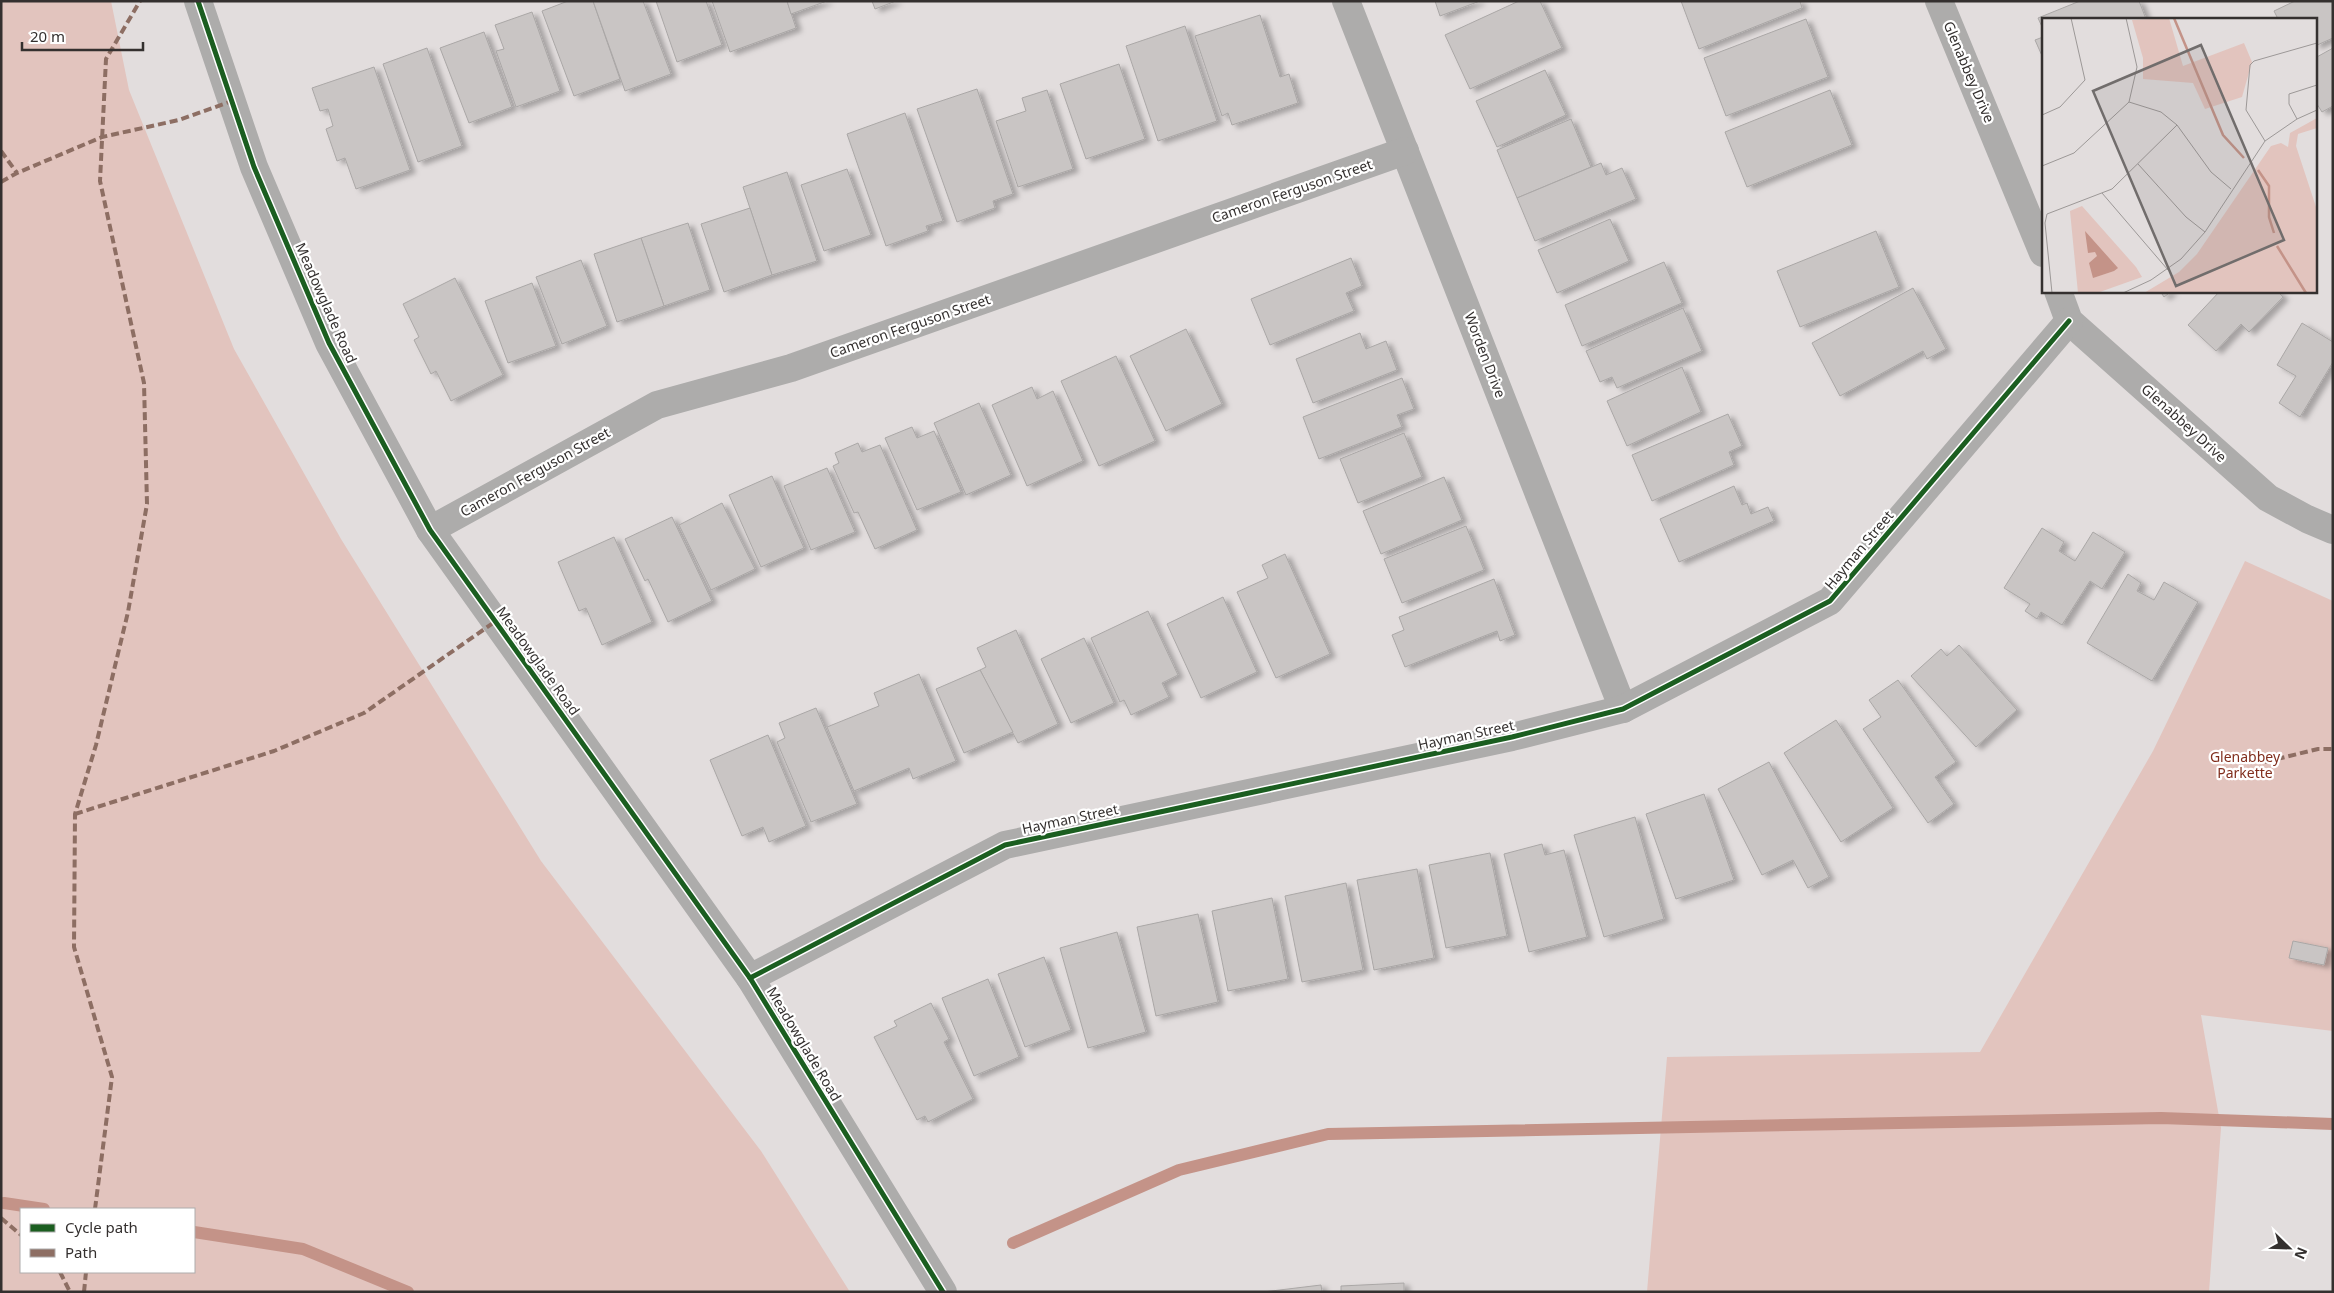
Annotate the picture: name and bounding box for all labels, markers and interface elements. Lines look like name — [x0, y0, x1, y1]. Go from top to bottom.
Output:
street label: Glenabbey Drive — [1940, 18, 1999, 126]
inset map — [2042, 18, 2316, 292]
scale bar — [22, 20, 144, 52]
text: 20 m — [30, 26, 65, 46]
street label: Cameron Ferguson Street — [1209, 154, 1375, 227]
street label: Meadowglade Road — [291, 239, 362, 366]
street label: Cameron Ferguson Street — [827, 289, 993, 362]
street label: Worden Drive — [1460, 309, 1511, 400]
street label: Glenabbey Drive — [2138, 379, 2231, 466]
street label: Cameron Ferguson Street — [456, 422, 613, 521]
street label: Hayman Street — [1820, 506, 1897, 593]
street label: Meadowglade Road — [492, 602, 584, 719]
street label: Hayman Street — [1416, 715, 1516, 754]
park label: Glenabbey Parkette — [2210, 747, 2281, 782]
street label: Hayman Street — [1020, 799, 1120, 838]
street label: Meadowglade Road — [763, 983, 846, 1104]
legend — [20, 1208, 195, 1273]
text: Cycle path — [65, 1217, 138, 1237]
north arrow — [2264, 1223, 2314, 1273]
text: Path — [65, 1242, 97, 1262]
text: N — [2290, 1244, 2312, 1262]

